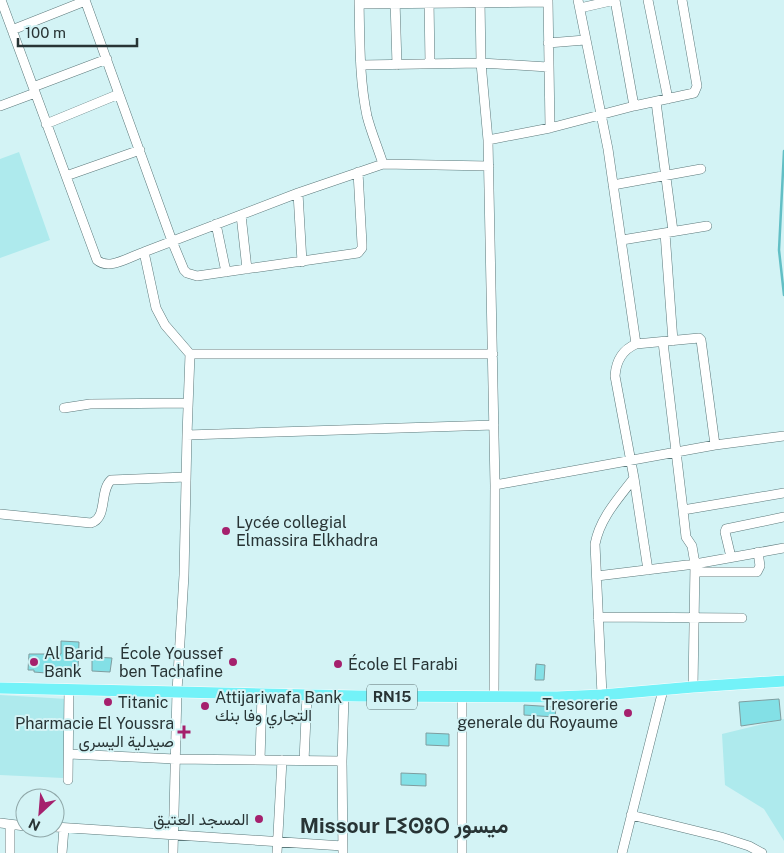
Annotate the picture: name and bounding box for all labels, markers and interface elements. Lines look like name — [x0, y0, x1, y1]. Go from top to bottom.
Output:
scale bar — [18, 15, 136, 47]
text: 100 m — [25, 24, 66, 41]
place label: Lycée collegial Elmassira Elkhadra — [236, 513, 378, 550]
marker: Lycée collegial Elmassira Elkhadra — [220, 525, 232, 537]
place label: École Youssef ben Tachafine — [119, 643, 223, 681]
place label: Al Barid Bank — [44, 644, 103, 681]
place label: École El Farabi — [348, 654, 458, 674]
marker: Al Barid Bank — [28, 656, 40, 668]
marker: École Youssef ben Tachafine — [227, 656, 239, 668]
marker: École El Farabi — [332, 658, 344, 670]
road number: RN15 — [367, 684, 417, 710]
place label: Attijariwafa Bank التجاري وفا بنك — [215, 688, 342, 729]
place label: Titanic — [118, 693, 168, 712]
place label: Tresorerie generale du Royaume — [457, 695, 618, 732]
marker: Titanic — [102, 696, 114, 708]
marker: Attijariwafa Bank التجاري وفا بنك — [199, 700, 211, 712]
marker: Tresorerie generale du Royaume — [622, 707, 634, 719]
place label: Pharmacie El Youssra صيدلية اليسرى — [15, 714, 174, 752]
marker: Pharmacie El Youssra صيدلية اليسرى — [178, 726, 190, 738]
north arrow — [15, 788, 65, 838]
place label: المسجد العتيق — [153, 810, 249, 830]
marker: المسجد العتيق — [253, 813, 265, 825]
district label: Missour ⵎⵉⵙⵓⵔ ميسور — [300, 813, 508, 839]
text: N — [26, 815, 43, 834]

